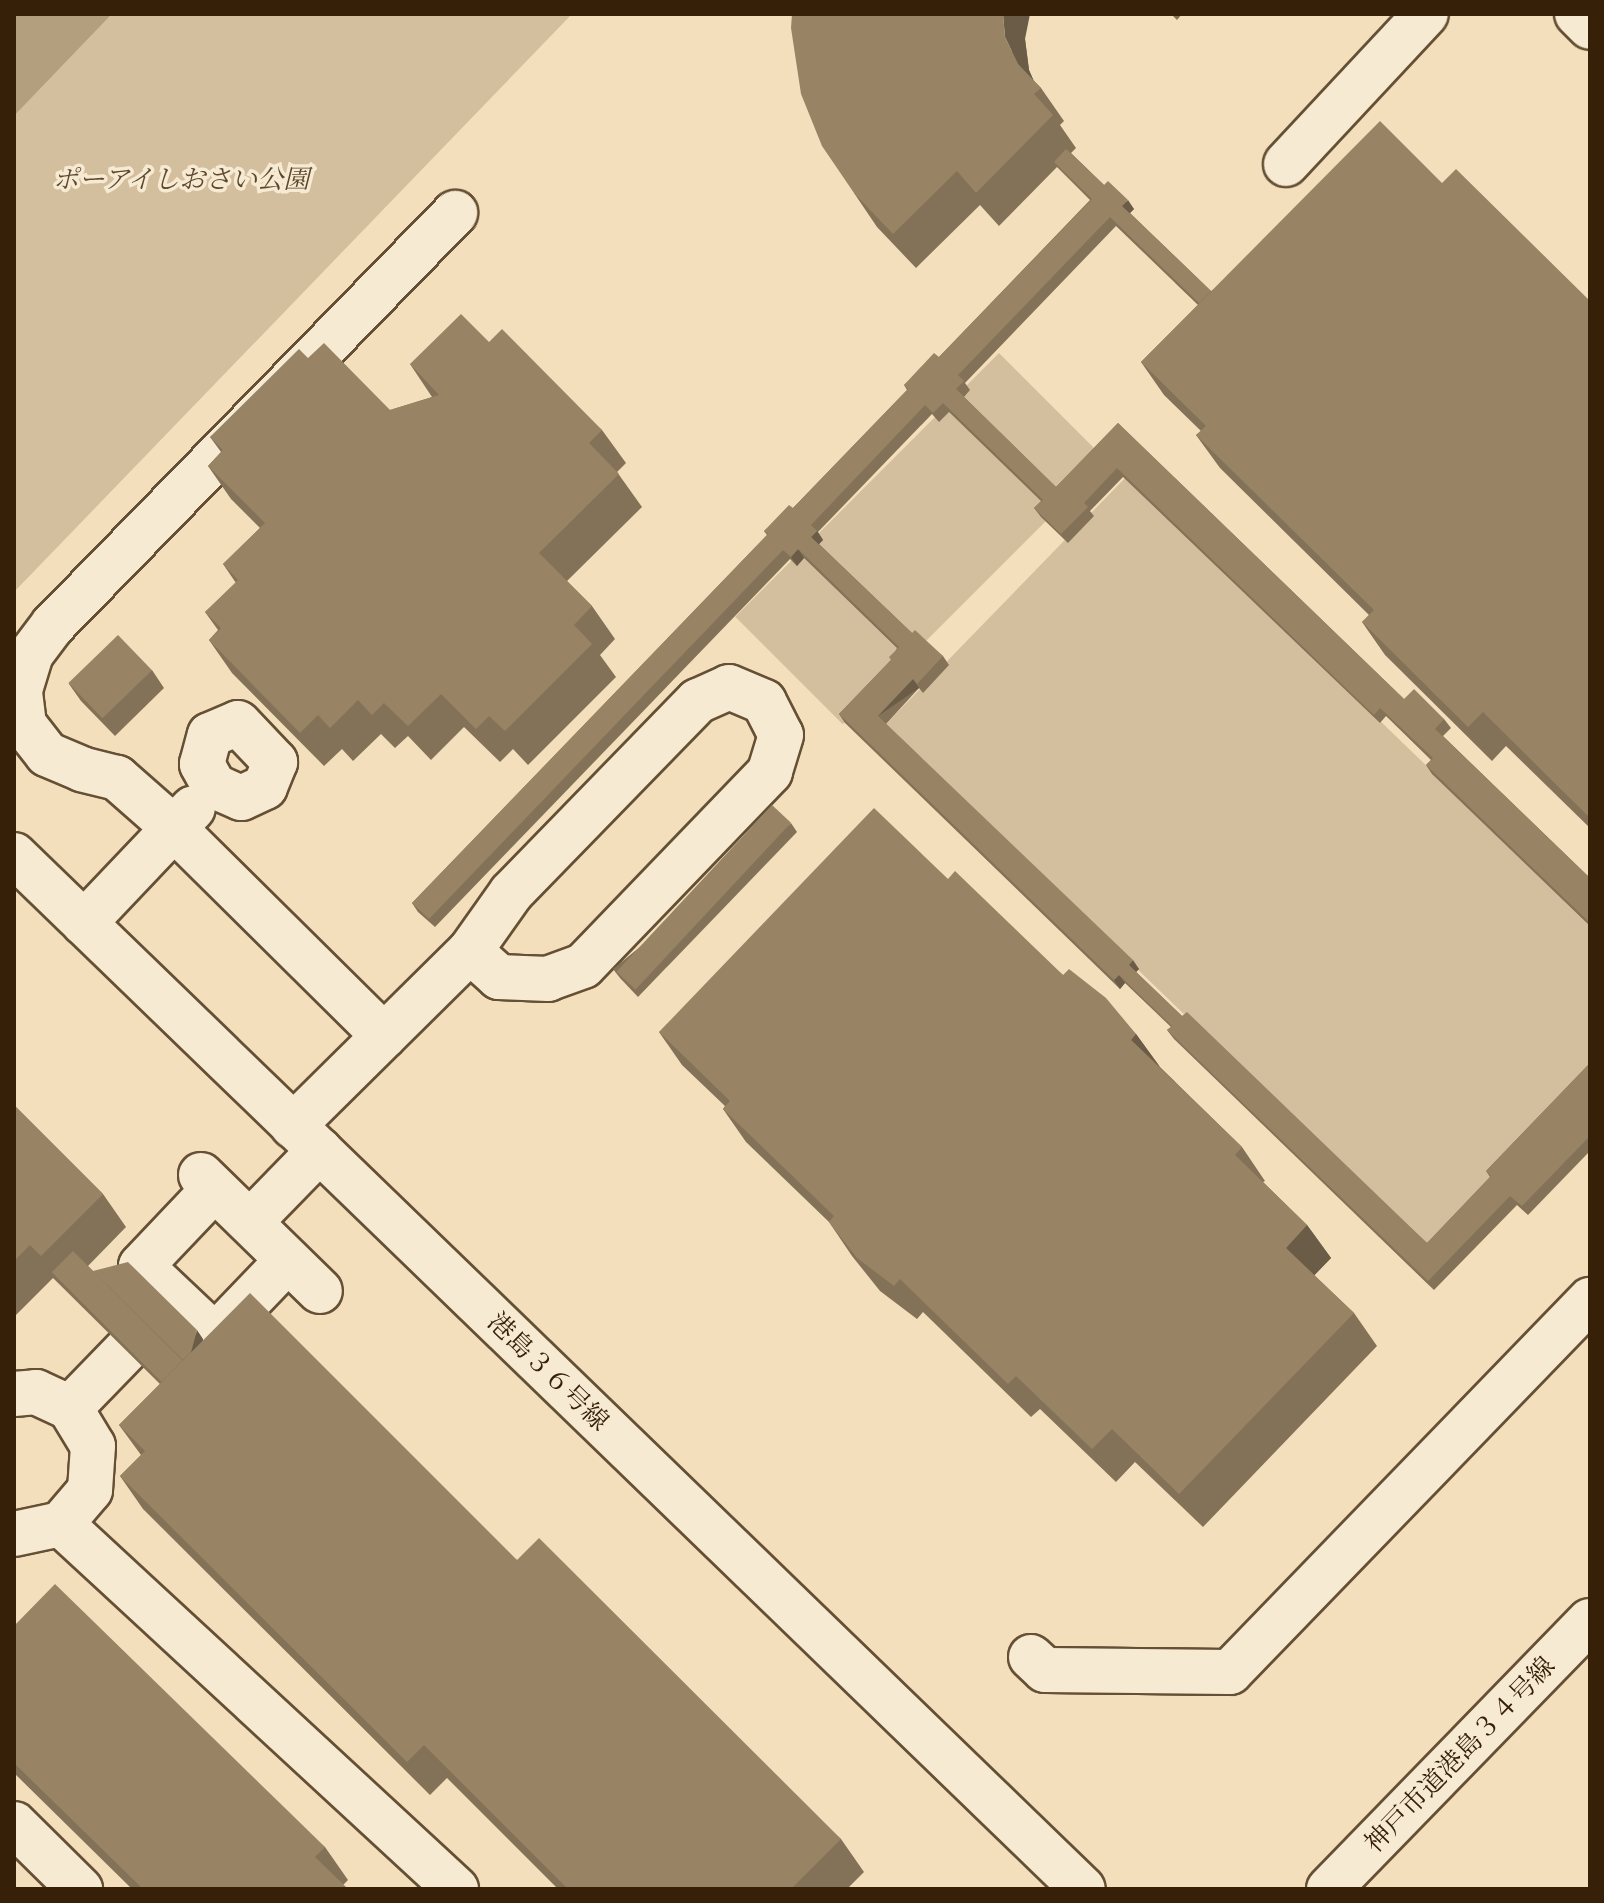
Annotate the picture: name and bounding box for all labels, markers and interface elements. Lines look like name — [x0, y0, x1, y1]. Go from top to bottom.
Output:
park label: ポーアイしおさい公園 — [51, 164, 311, 196]
street label: 港島３６号線 — [481, 1307, 615, 1437]
street label: 神戸市道港島３４号線 — [1358, 1651, 1562, 1859]

